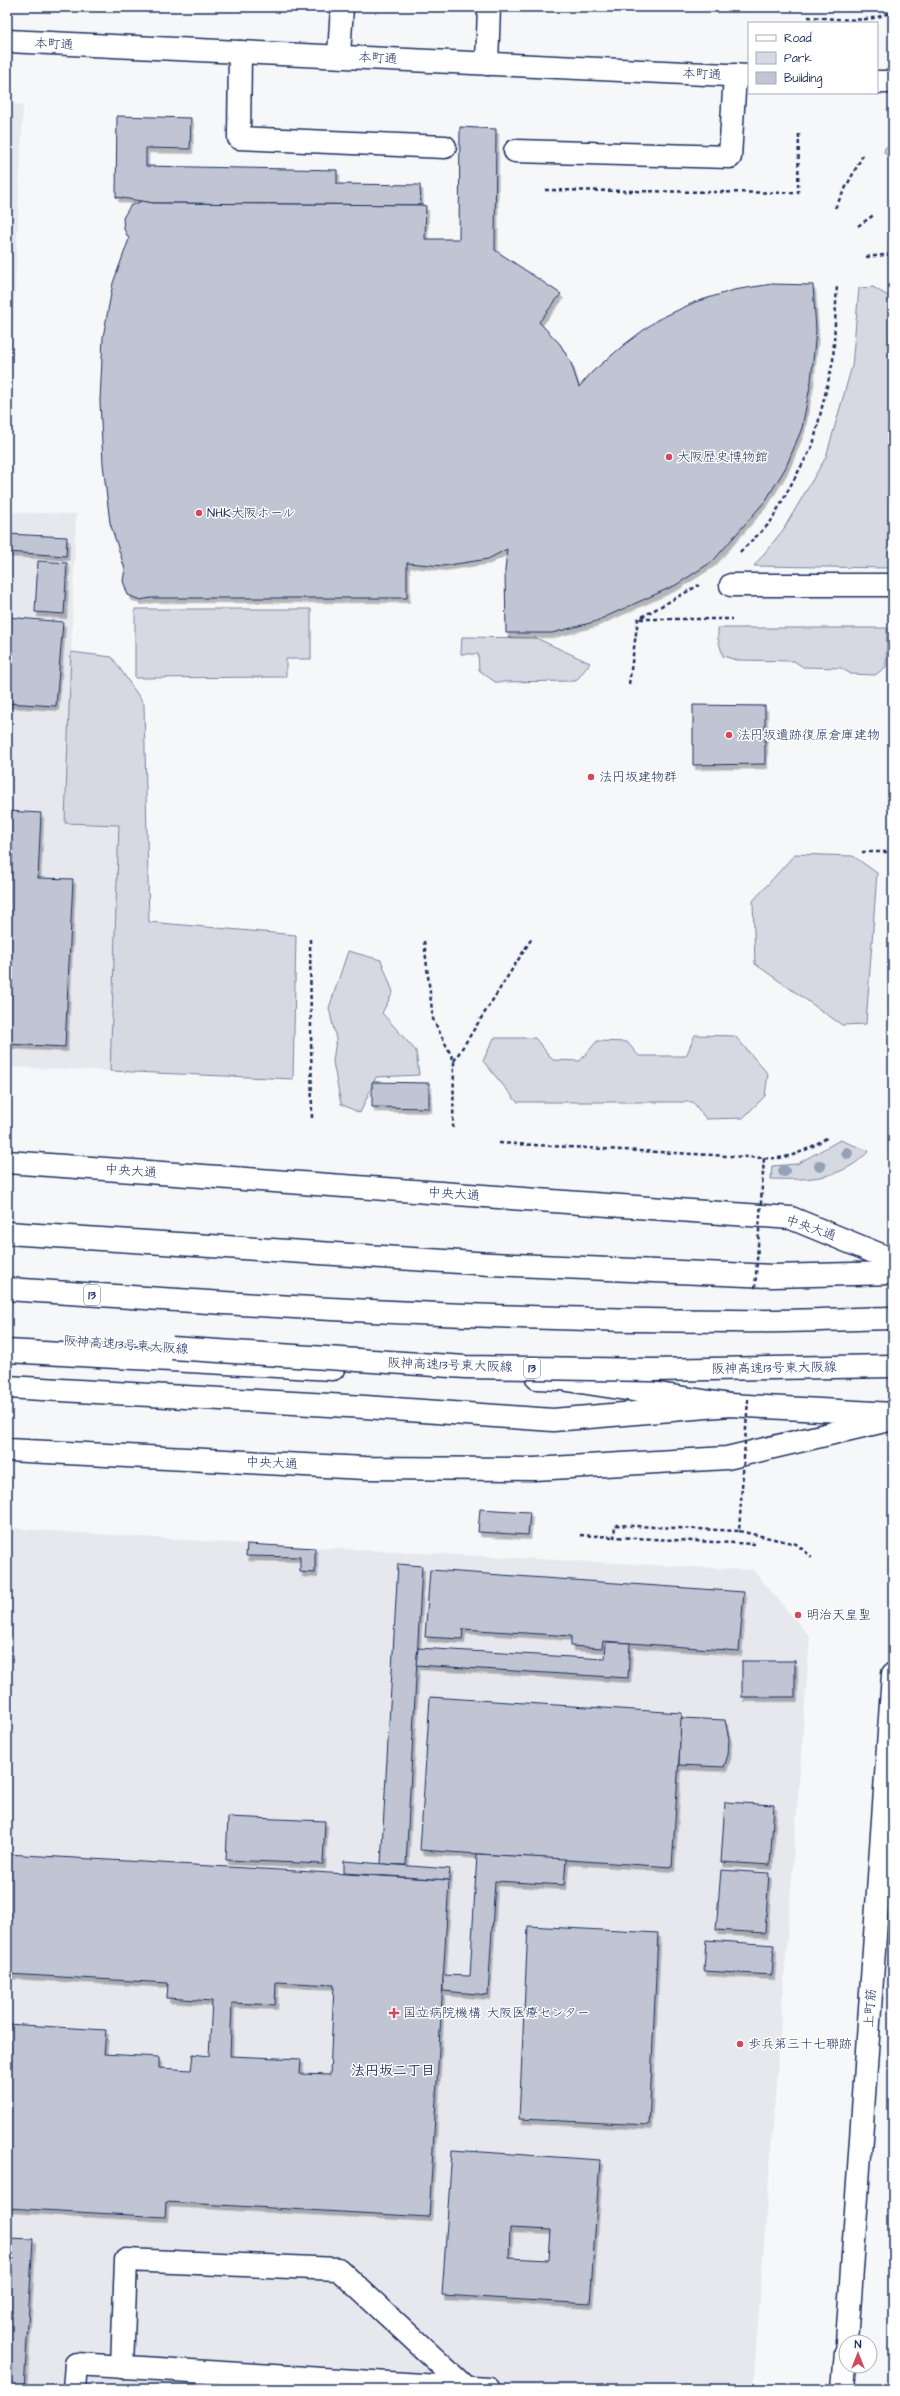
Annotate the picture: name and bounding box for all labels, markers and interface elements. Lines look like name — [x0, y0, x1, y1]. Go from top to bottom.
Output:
legend — [748, 22, 878, 94]
text: Road — [784, 30, 812, 47]
street label: 本町通 — [34, 34, 74, 54]
street label: 本町通 — [358, 48, 398, 68]
text: Park — [784, 50, 812, 67]
street label: 本町通 — [682, 64, 722, 84]
text: Building — [784, 70, 822, 88]
place label: 大阪歴史博物館 — [677, 448, 768, 466]
marker: 大阪歴史博物館 — [664, 452, 674, 462]
place label: NHK大阪ホール — [207, 504, 295, 522]
marker: NHK大阪ホール — [194, 508, 204, 518]
place label: 法円坂遺跡復原倉庫建物 — [737, 726, 880, 744]
marker: 法円坂遺跡復原倉庫建物 — [724, 730, 734, 740]
place label: 法円坂建物群 — [599, 768, 677, 786]
marker: 法円坂建物群 — [586, 772, 596, 782]
street label: 中央大通 — [104, 1160, 158, 1182]
street label: 中央大通 — [427, 1183, 481, 1205]
street label: 中央大通 — [783, 1211, 839, 1245]
road number: 13 — [84, 1285, 100, 1305]
street label: 阪神高速13号東大阪線 — [63, 1332, 190, 1358]
street label: 阪神高速13号東大阪線 — [387, 1354, 514, 1376]
road number: 13 — [524, 1358, 540, 1378]
street label: 阪神高速13号東大阪線 — [711, 1358, 838, 1378]
street label: 中央大通 — [246, 1453, 298, 1473]
place label: 明治天皇聖 — [806, 1606, 871, 1624]
marker: 明治天皇聖 — [793, 1610, 803, 1620]
street label: 上町筋 — [860, 1988, 880, 2028]
place label: 国立病院機構 大阪医療センター — [403, 2004, 590, 2022]
marker: 国立病院機構 大阪医療センター — [388, 2007, 400, 2019]
place label: 歩兵第三十七聯跡 — [748, 2035, 852, 2053]
marker: 歩兵第三十七聯跡 — [735, 2039, 745, 2049]
district label: 法円坂二丁目 — [351, 2061, 435, 2081]
north arrow — [838, 2334, 878, 2374]
text: N — [855, 2337, 862, 2352]

